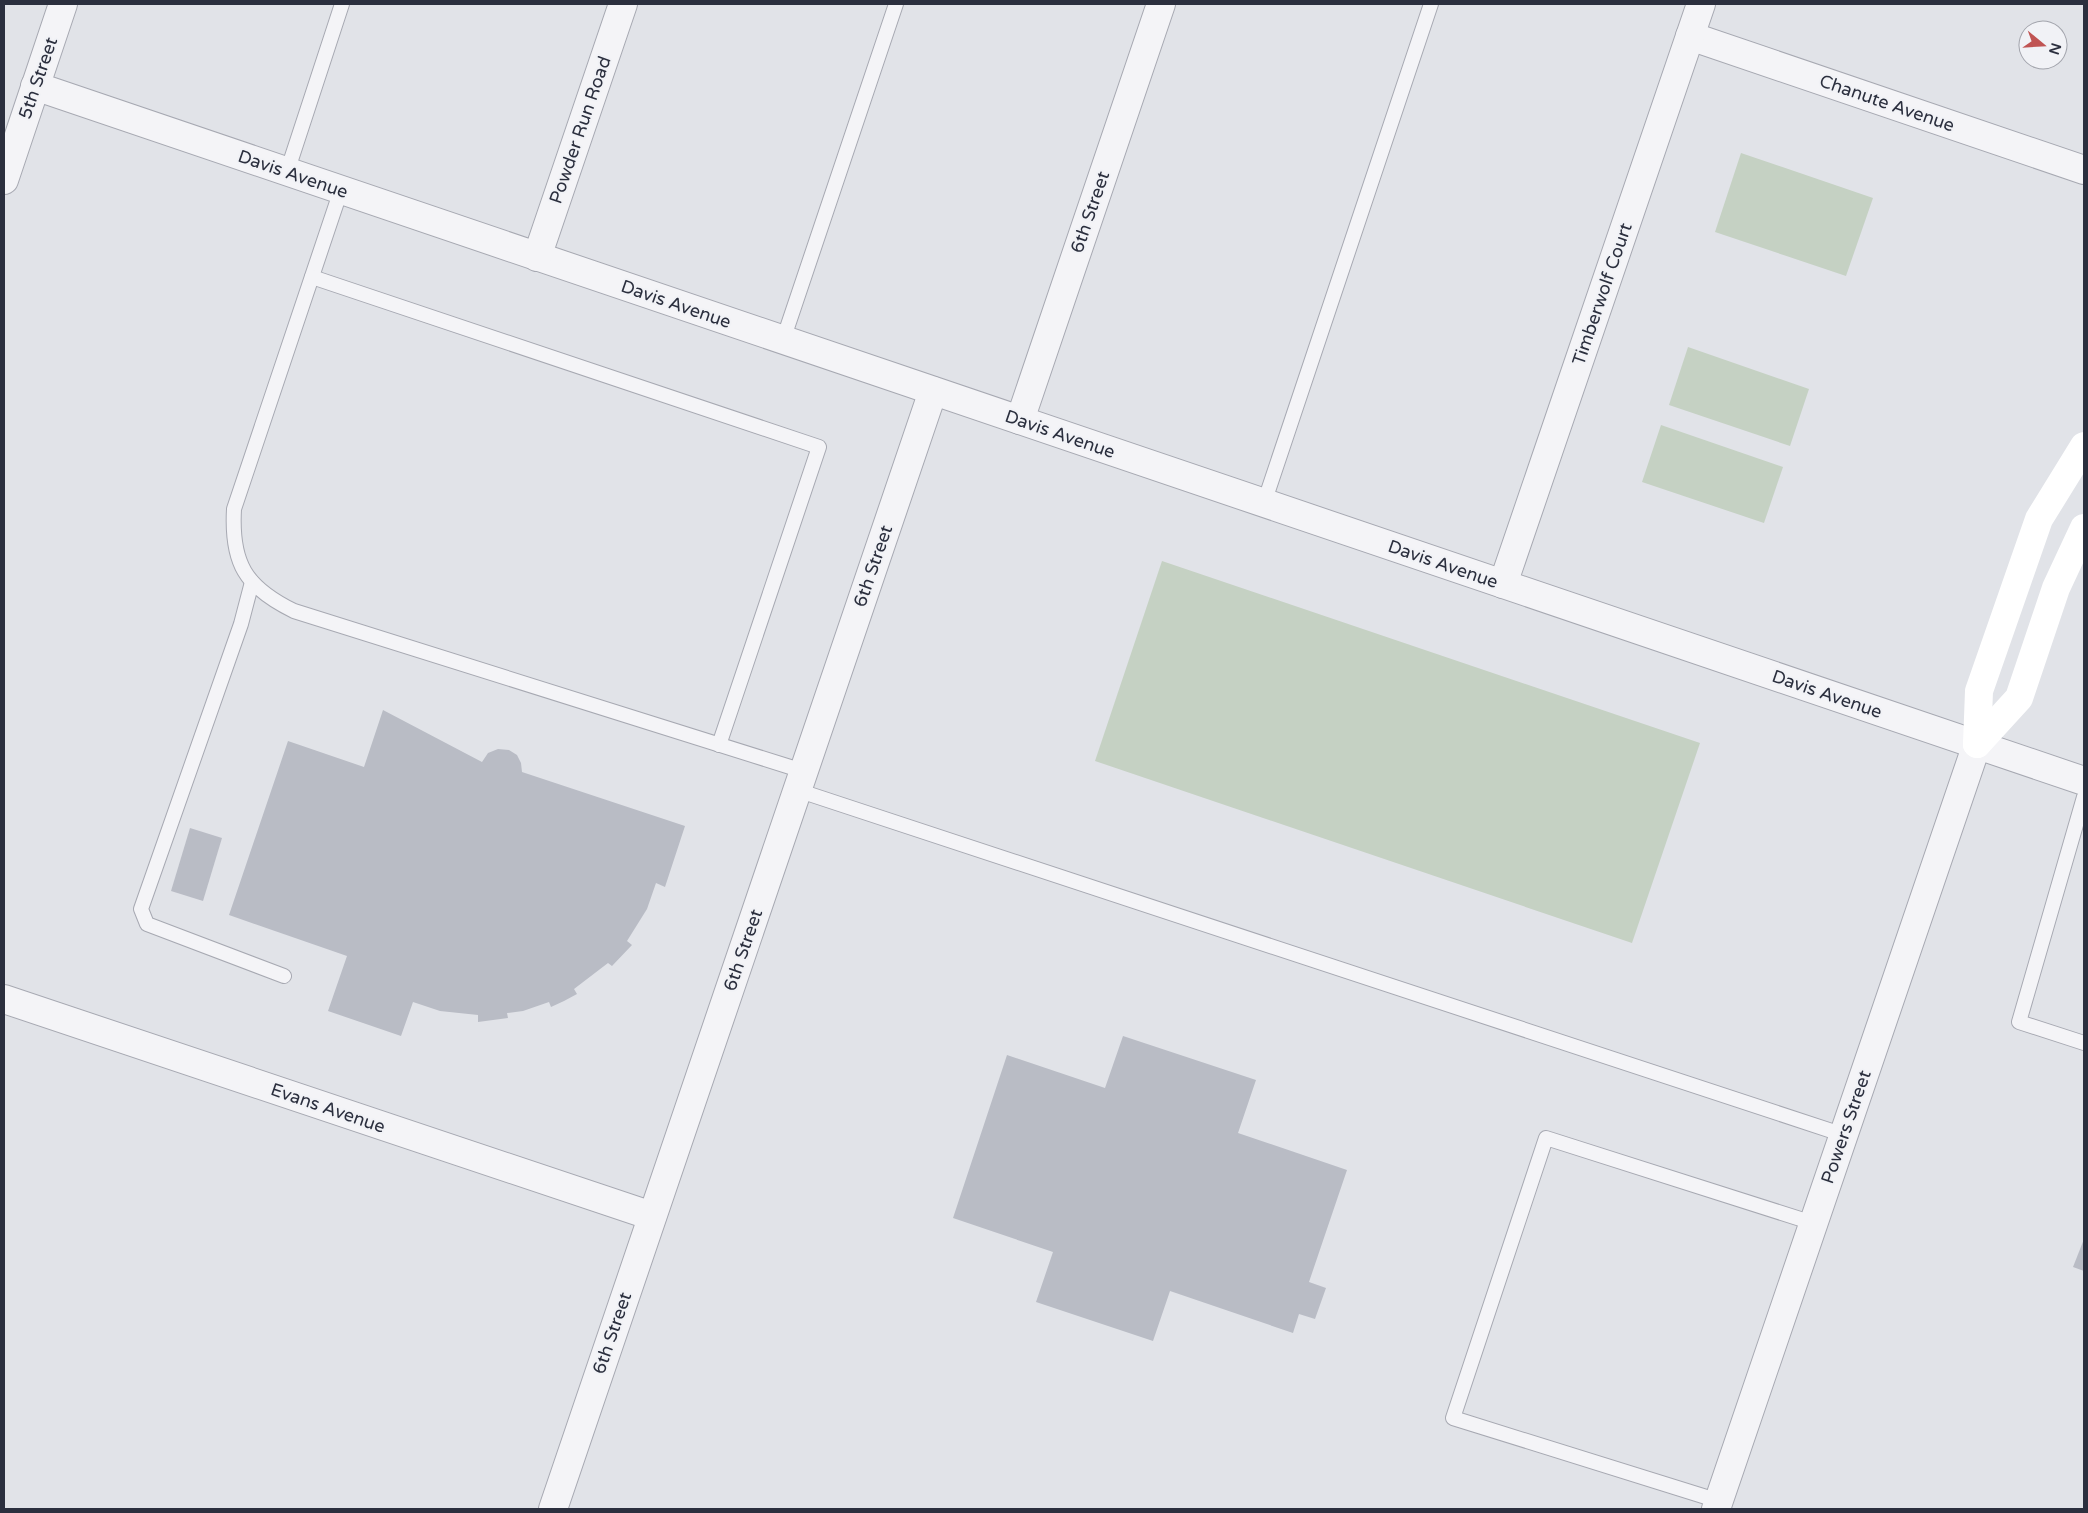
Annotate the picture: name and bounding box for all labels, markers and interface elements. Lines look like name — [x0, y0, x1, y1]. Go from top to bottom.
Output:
north arrow — [2018, 20, 2068, 70]
street label: 5th Street — [14, 34, 62, 122]
text: N — [2045, 41, 2065, 57]
street label: Powder Run Road — [544, 53, 616, 207]
street label: Chanute Avenue — [1817, 70, 1957, 136]
street label: Davis Avenue — [235, 145, 351, 203]
street label: 6th Street — [1066, 168, 1114, 256]
street label: Timberwolf Court — [1567, 220, 1637, 368]
street label: Davis Avenue — [618, 275, 734, 333]
street label: Davis Avenue — [1002, 405, 1118, 463]
street label: 6th Street — [849, 522, 897, 610]
street label: Davis Avenue — [1385, 535, 1501, 593]
street label: Davis Avenue — [1769, 665, 1885, 723]
street label: 6th Street — [719, 906, 767, 994]
street label: Powers Street — [1816, 1067, 1876, 1187]
street label: Evans Avenue — [268, 1078, 388, 1138]
street label: 6th Street — [588, 1289, 636, 1377]

